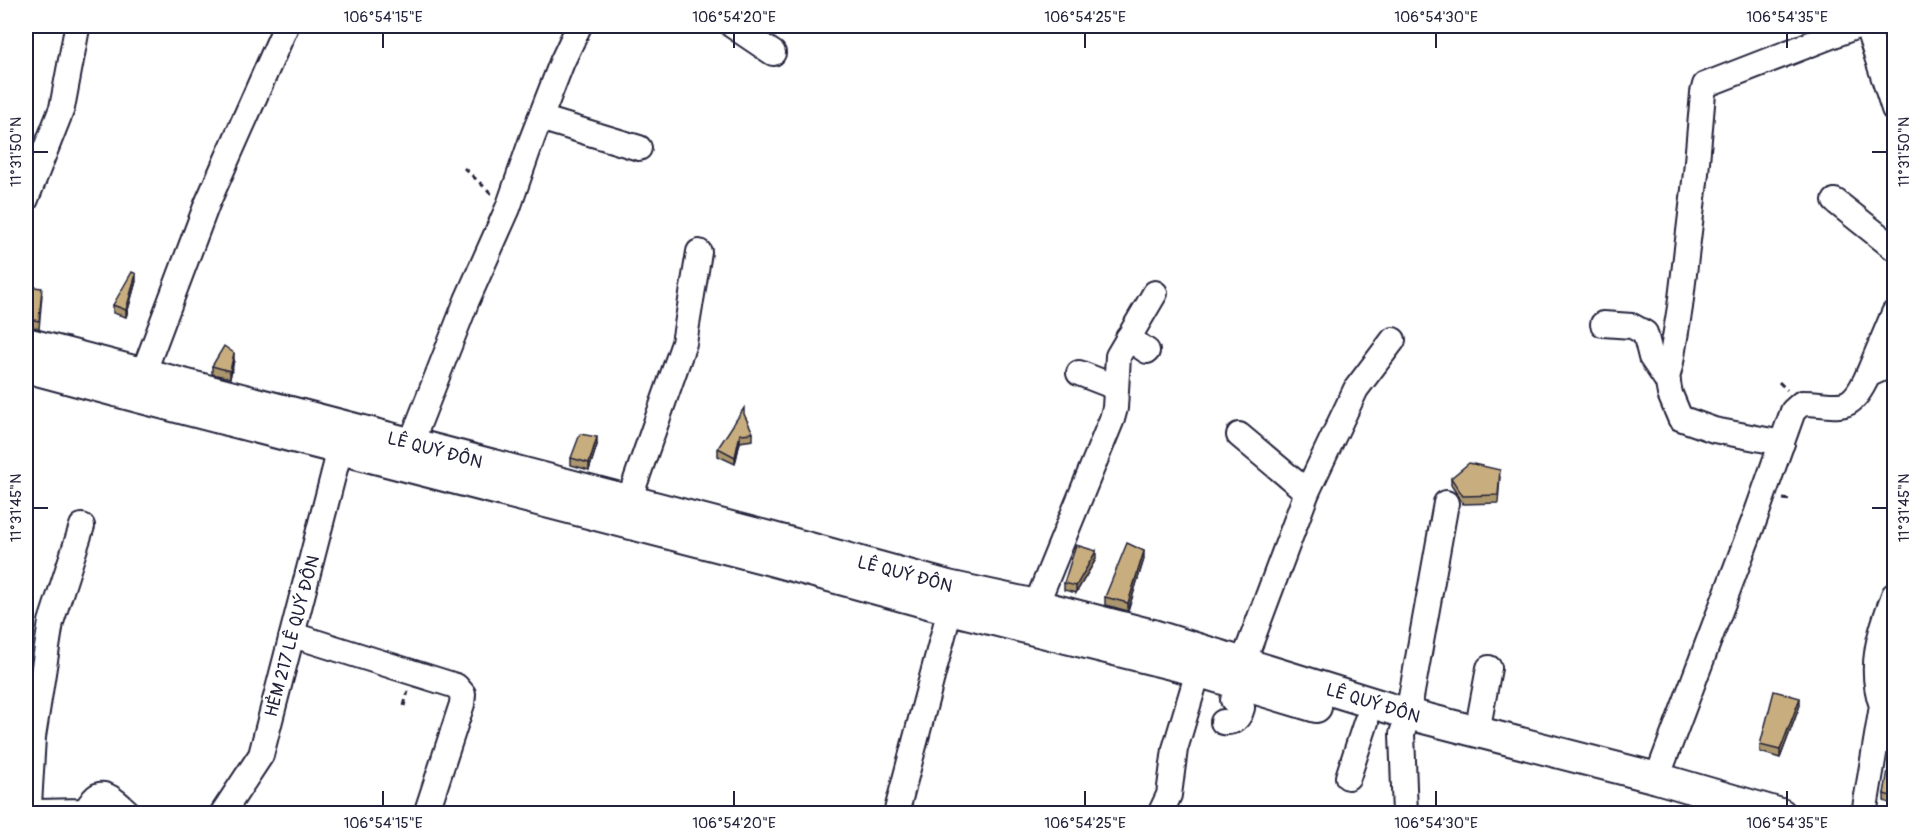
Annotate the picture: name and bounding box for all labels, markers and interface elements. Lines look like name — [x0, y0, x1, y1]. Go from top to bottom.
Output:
text: 106°54'15"E — [343, 8, 423, 27]
text: 106°54'20"E — [692, 8, 776, 27]
text: 106°54'25"E — [1044, 8, 1126, 27]
text: 106°54'30"E — [1394, 8, 1478, 27]
text: 106°54'35"E — [1746, 8, 1828, 27]
text: 11°31'50"N — [7, 117, 26, 187]
text: 11°31'50"N — [1895, 117, 1914, 187]
street label: LÊ QUÝ ĐÔN — [385, 427, 485, 474]
text: 11°31'45"N — [7, 474, 26, 542]
text: 11°31'45"N — [1895, 474, 1914, 542]
street label: LÊ QUÝ ĐÔN — [855, 551, 955, 598]
street label: HẺM 217 LÊ QUÝ ĐÔN — [260, 553, 325, 719]
street label: LÊ QUÝ ĐÔN — [1323, 678, 1423, 729]
text: 106°54'15"E — [343, 814, 423, 833]
text: 106°54'20"E — [692, 814, 776, 833]
text: 106°54'25"E — [1044, 814, 1126, 833]
text: 106°54'30"E — [1394, 814, 1478, 833]
text: 106°54'35"E — [1746, 814, 1828, 833]

